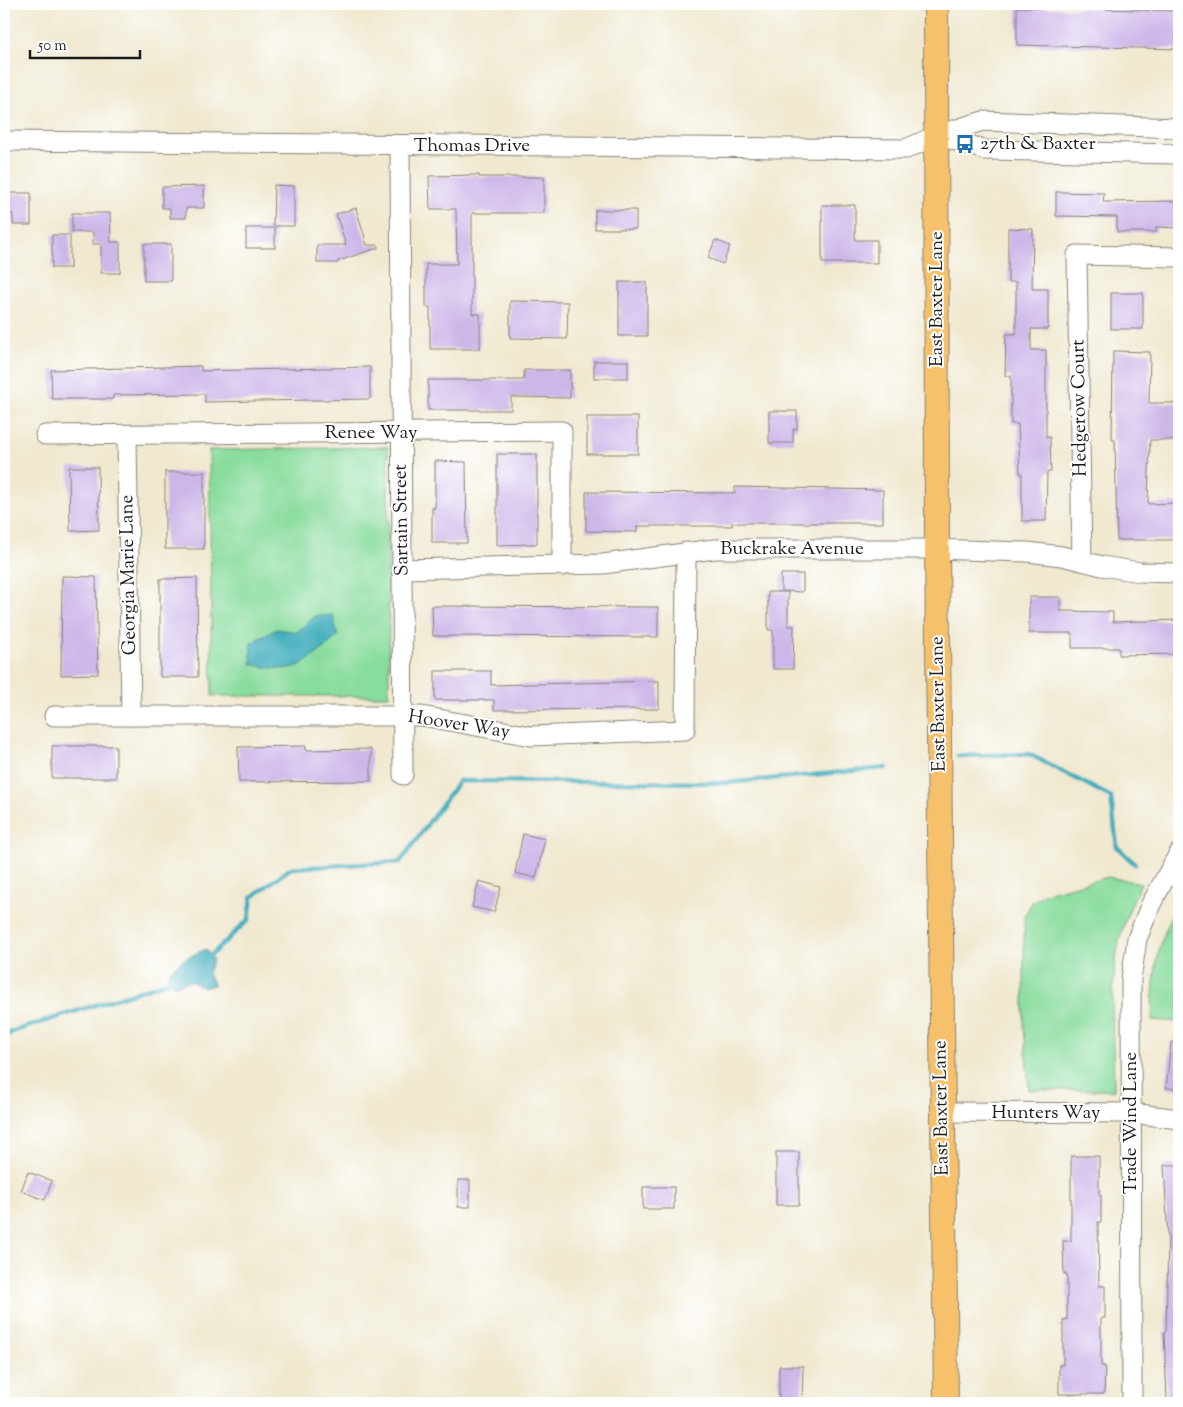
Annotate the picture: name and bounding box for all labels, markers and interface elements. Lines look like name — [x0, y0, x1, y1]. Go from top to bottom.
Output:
scale bar — [30, 28, 140, 60]
text: 50 m — [37, 36, 67, 57]
place label: 27th & Baxter — [980, 131, 1096, 158]
street label: Thomas Drive — [414, 133, 530, 160]
bus stop icon: 27th & Baxter — [954, 133, 976, 155]
street label: East Baxter Lane — [924, 231, 951, 367]
street label: Hedgerow Court — [1065, 339, 1095, 477]
street label: Renee Way — [325, 420, 418, 447]
street label: Sartain Street — [388, 463, 416, 576]
street label: Georgia Marie Lane — [114, 494, 144, 656]
street label: Buckrake Avenue — [720, 536, 864, 563]
street label: East Baxter Lane — [924, 636, 954, 772]
street label: Hoover Way — [406, 704, 512, 746]
street label: East Baxter Lane — [927, 1040, 957, 1176]
street label: Trade Wind Lane — [1118, 1052, 1145, 1194]
street label: Hunters Way — [992, 1100, 1101, 1127]

